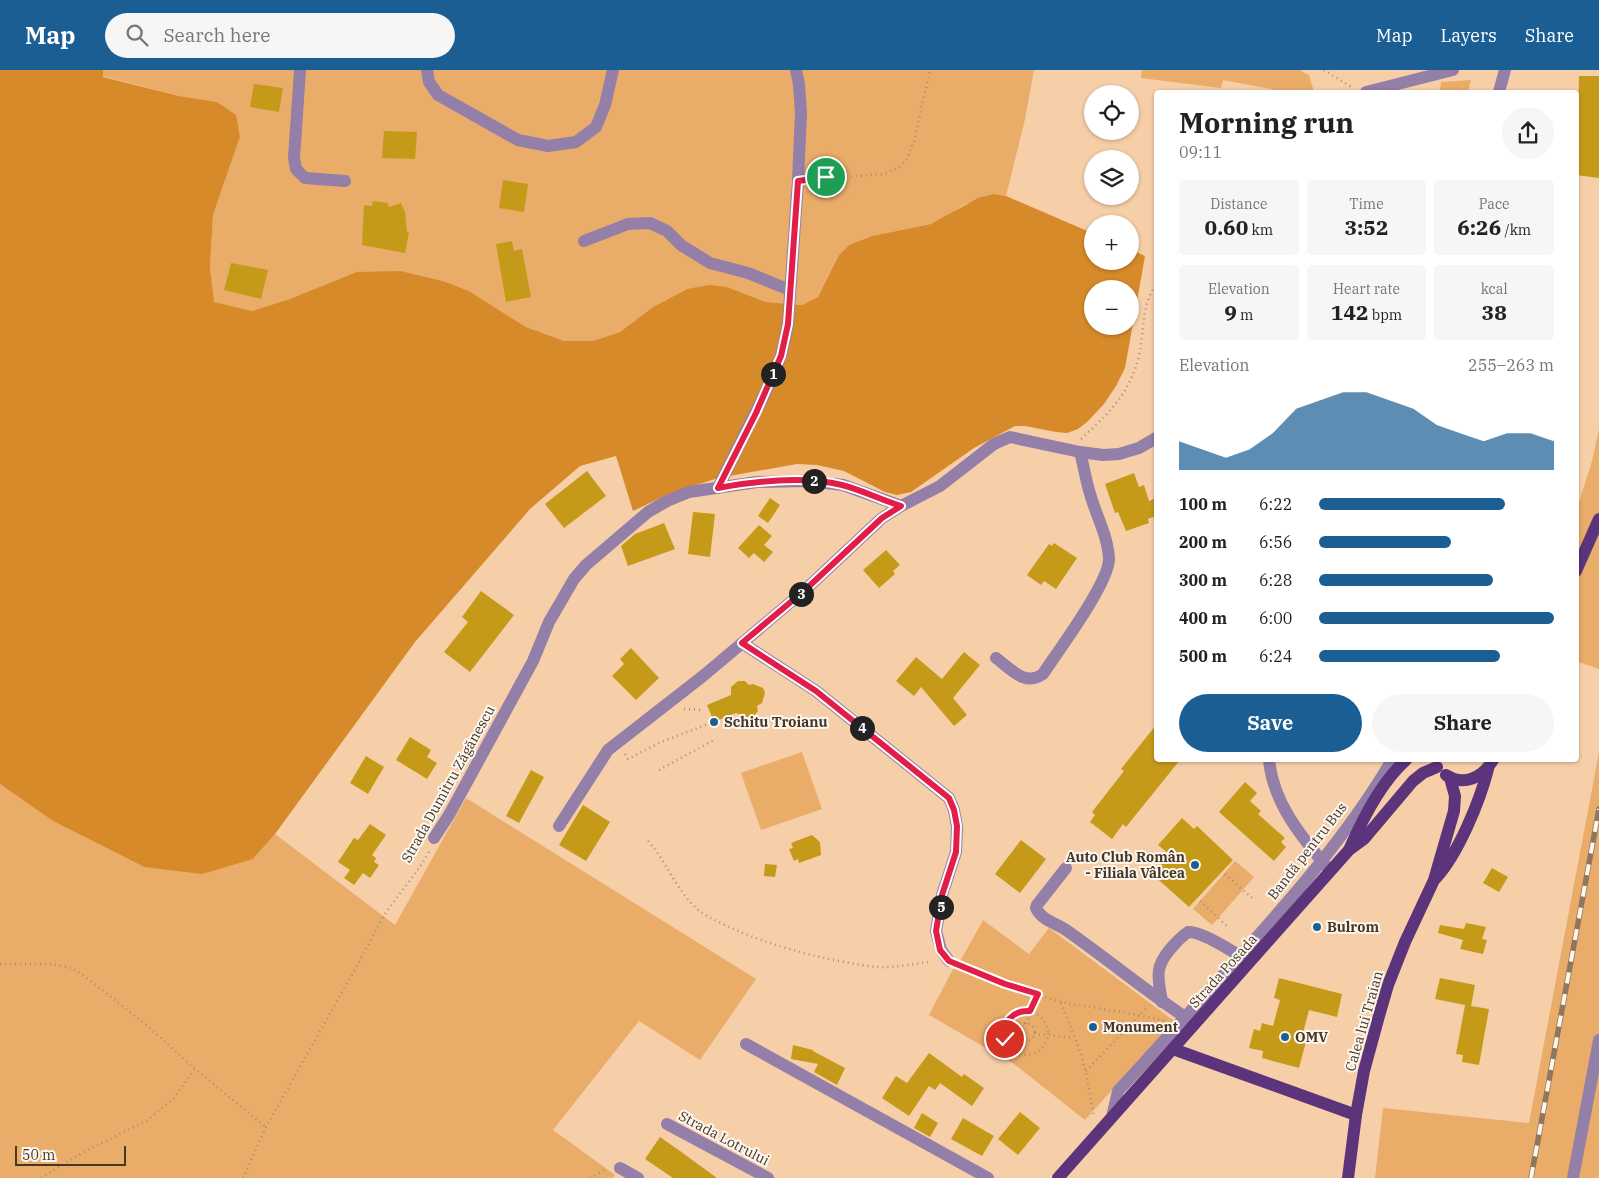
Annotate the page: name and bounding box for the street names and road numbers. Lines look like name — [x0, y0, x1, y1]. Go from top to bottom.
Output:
street label: Strada Dumitru Zăgănescu — [397, 702, 499, 866]
street label: Bandă pentru Bus — [1263, 799, 1351, 903]
street label: Strada Posada — [1185, 930, 1261, 1012]
street label: Calea lui Traian — [1341, 969, 1387, 1073]
street label: Strada Lotrului — [676, 1107, 772, 1169]

